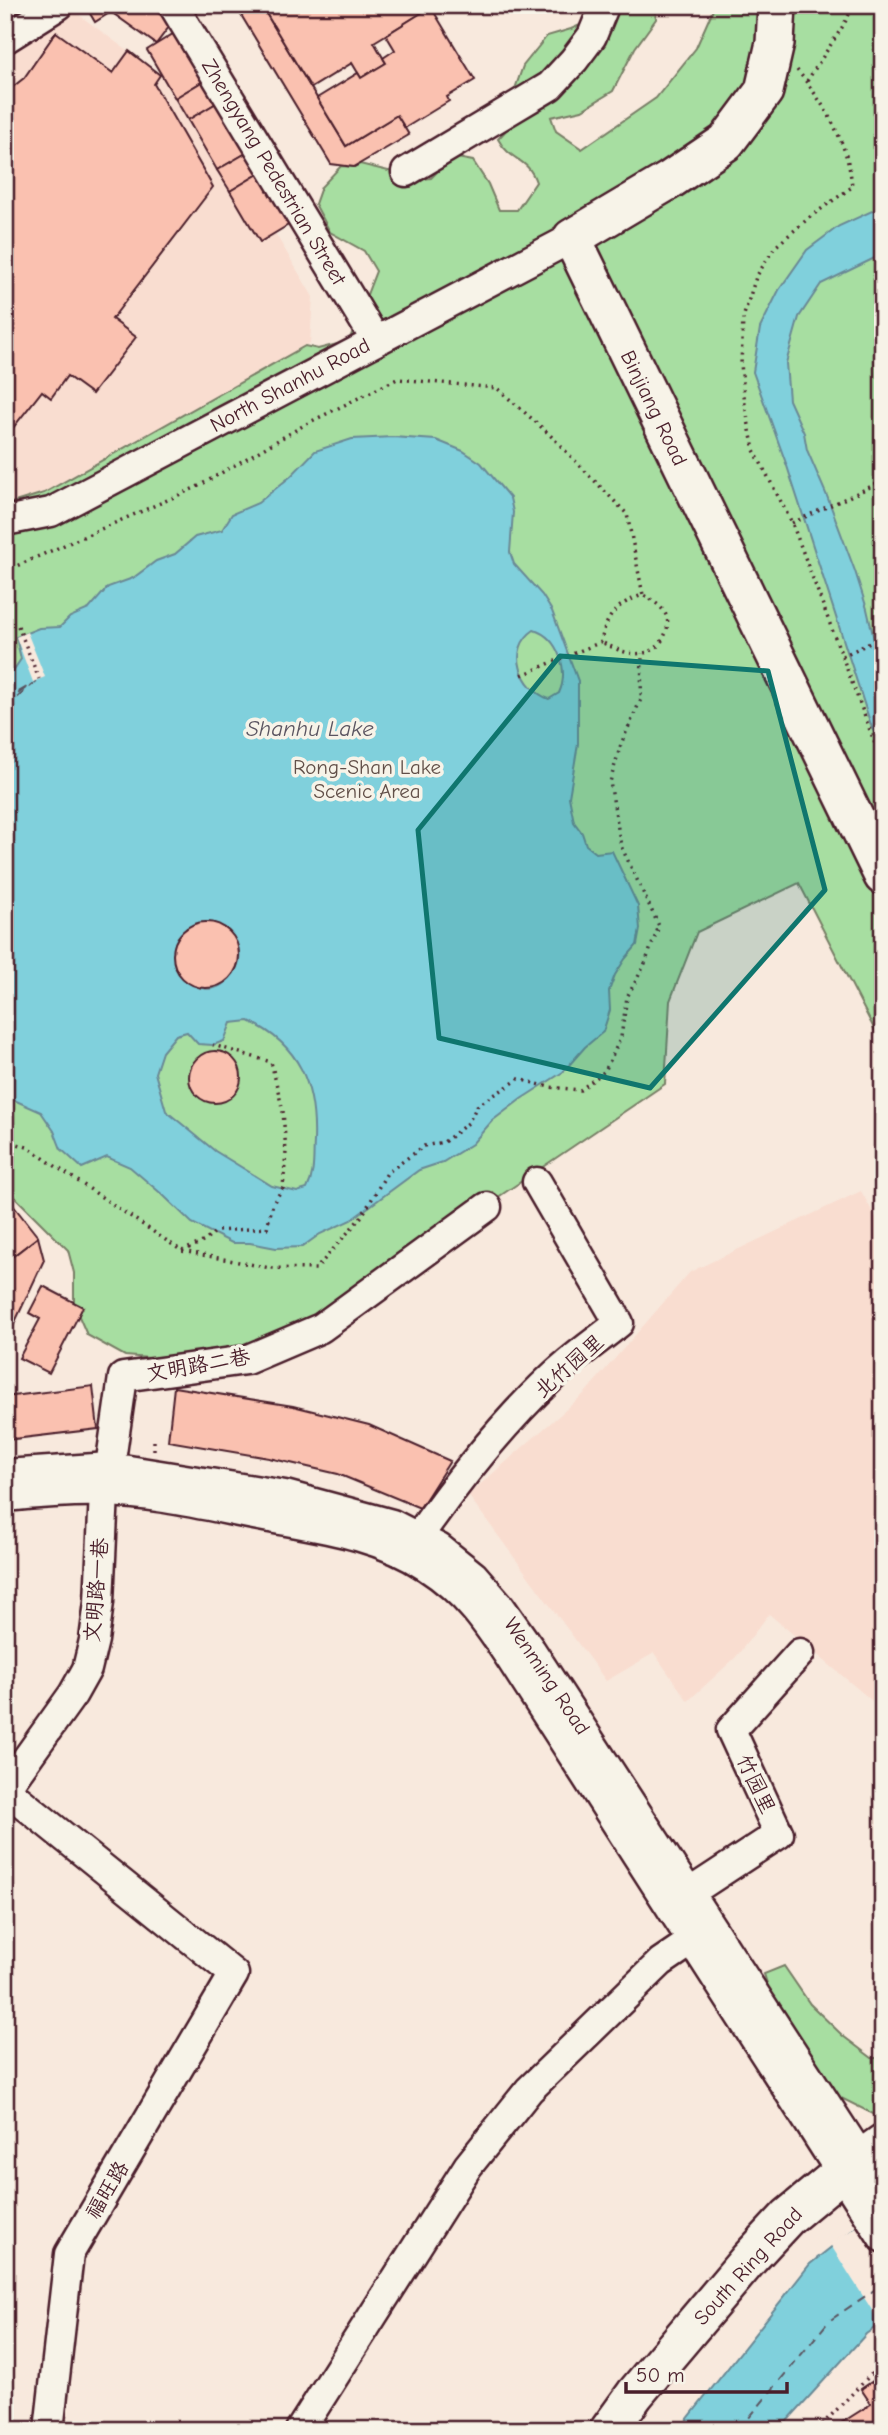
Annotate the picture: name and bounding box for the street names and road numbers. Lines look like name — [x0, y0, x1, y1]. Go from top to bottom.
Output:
street label: Zhengyang Pedestrian Street — [197, 55, 352, 290]
street label: North Shanhu Road — [206, 333, 374, 437]
street label: Binjiang Road — [616, 347, 692, 469]
street label: 北竹园里 — [529, 1329, 609, 1403]
street label: 文明路二巷 — [144, 1344, 252, 1386]
street label: 文明路一巷 — [79, 1537, 113, 1643]
street label: Wenming Road — [499, 1613, 595, 1739]
street label: 竹园里 — [732, 1750, 780, 1818]
street label: 福旺路 — [80, 2157, 134, 2223]
street label: South Ring Road — [689, 2202, 807, 2330]

